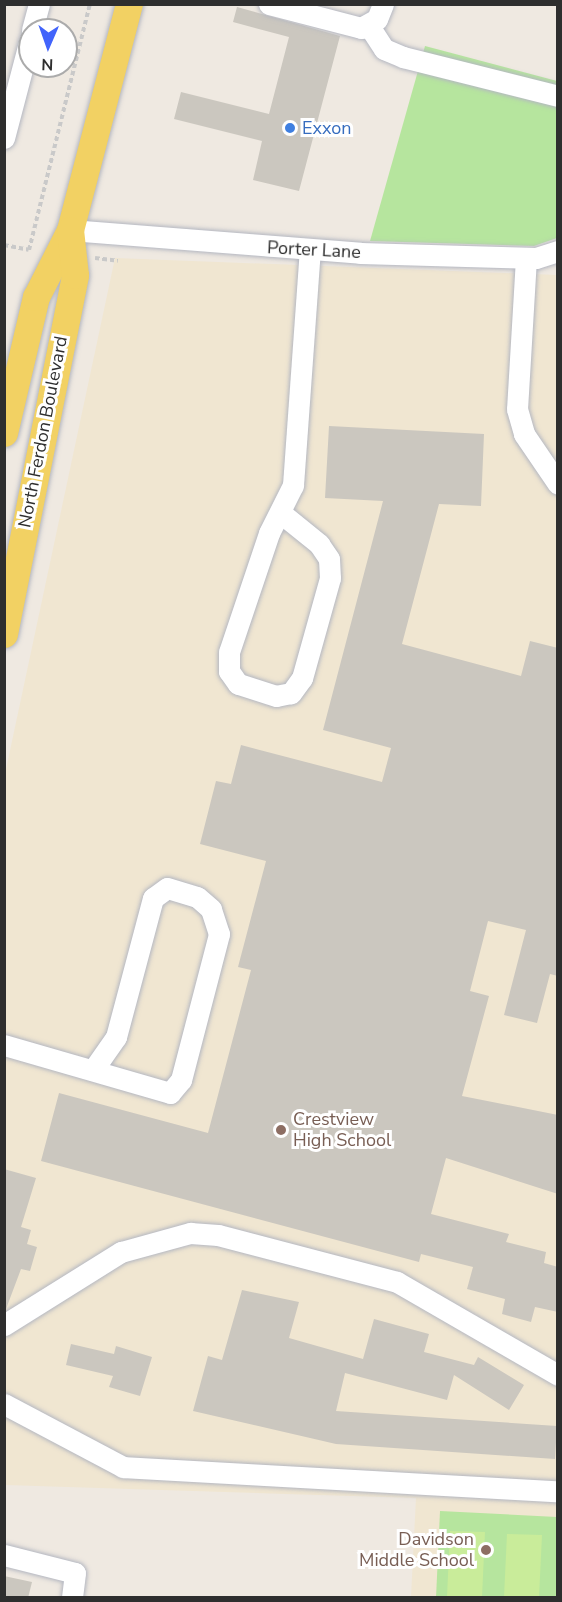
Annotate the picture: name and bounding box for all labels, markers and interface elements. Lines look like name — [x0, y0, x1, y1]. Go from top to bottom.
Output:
north arrow — [18, 18, 78, 78]
text: N — [41, 53, 54, 75]
place label: Exxon — [302, 117, 351, 139]
marker: Exxon — [283, 121, 297, 135]
street label: Porter Lane — [267, 237, 361, 263]
street label: North Ferdon Boulevard — [14, 334, 72, 530]
place label: Crestview High School — [293, 1109, 391, 1152]
marker: Crestview High School — [274, 1123, 288, 1137]
place label: Davidson Middle School — [359, 1529, 474, 1572]
marker: Davidson Middle School — [479, 1543, 493, 1557]

